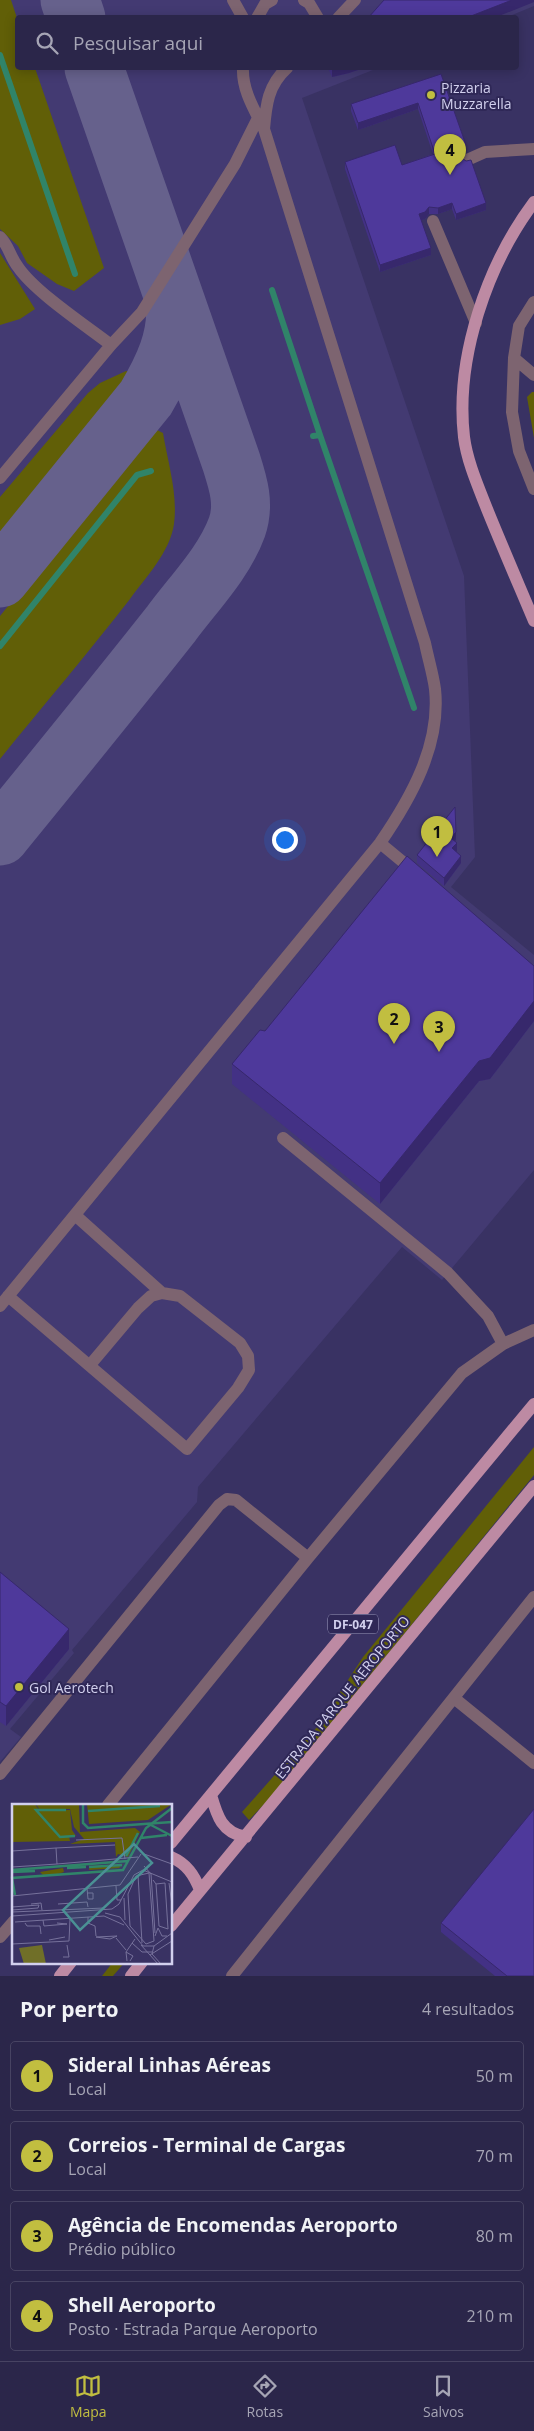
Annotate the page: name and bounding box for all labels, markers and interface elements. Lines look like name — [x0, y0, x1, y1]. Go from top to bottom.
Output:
search box — [15, 15, 519, 70]
icon: search — [33, 29, 61, 57]
text: Pesquisar aqui — [73, 30, 203, 56]
place label: Pizzaria Muzzarella — [441, 78, 512, 113]
marker: Pizzaria Muzzarella — [425, 89, 437, 101]
pin: 4 — [434, 134, 466, 175]
pin: 1 — [421, 816, 453, 857]
your location — [272, 827, 298, 853]
pin: 2 — [378, 1003, 410, 1044]
pin: 3 — [423, 1011, 455, 1052]
street label: ESTRADA PARQUE AEROPORTO — [270, 1611, 414, 1782]
road number: DF-047 — [328, 1615, 378, 1634]
place label: Gol Aerotech — [29, 1678, 114, 1697]
marker: Gol Aerotech — [13, 1681, 25, 1693]
inset map — [12, 1804, 172, 1964]
text: Por perto — [20, 1995, 119, 2023]
text: 4 resultados — [422, 1998, 514, 2020]
text: Sideral Linhas Aéreas — [68, 2052, 271, 2078]
text: 1 — [32, 2065, 42, 2087]
text: 50 m — [476, 2065, 513, 2087]
text: Local — [68, 2078, 107, 2100]
text: Correios - Terminal de Cargas — [68, 2132, 345, 2158]
text: 2 — [32, 2145, 42, 2167]
text: 70 m — [476, 2145, 513, 2167]
text: Local — [68, 2158, 107, 2180]
text: Agência de Encomendas Aeroporto — [68, 2212, 398, 2238]
text: 3 — [32, 2225, 42, 2247]
text: 80 m — [476, 2225, 513, 2247]
text: Prédio público — [68, 2238, 176, 2260]
text: Shell Aeroporto — [68, 2292, 216, 2318]
text: 4 — [32, 2305, 42, 2327]
text: 210 m — [467, 2305, 513, 2327]
text: Posto · Estrada Parque Aeroporto — [68, 2318, 318, 2340]
tab: Mapa — [70, 2372, 107, 2421]
tab: Rotas — [247, 2372, 283, 2421]
tab: Salvos — [423, 2372, 464, 2421]

